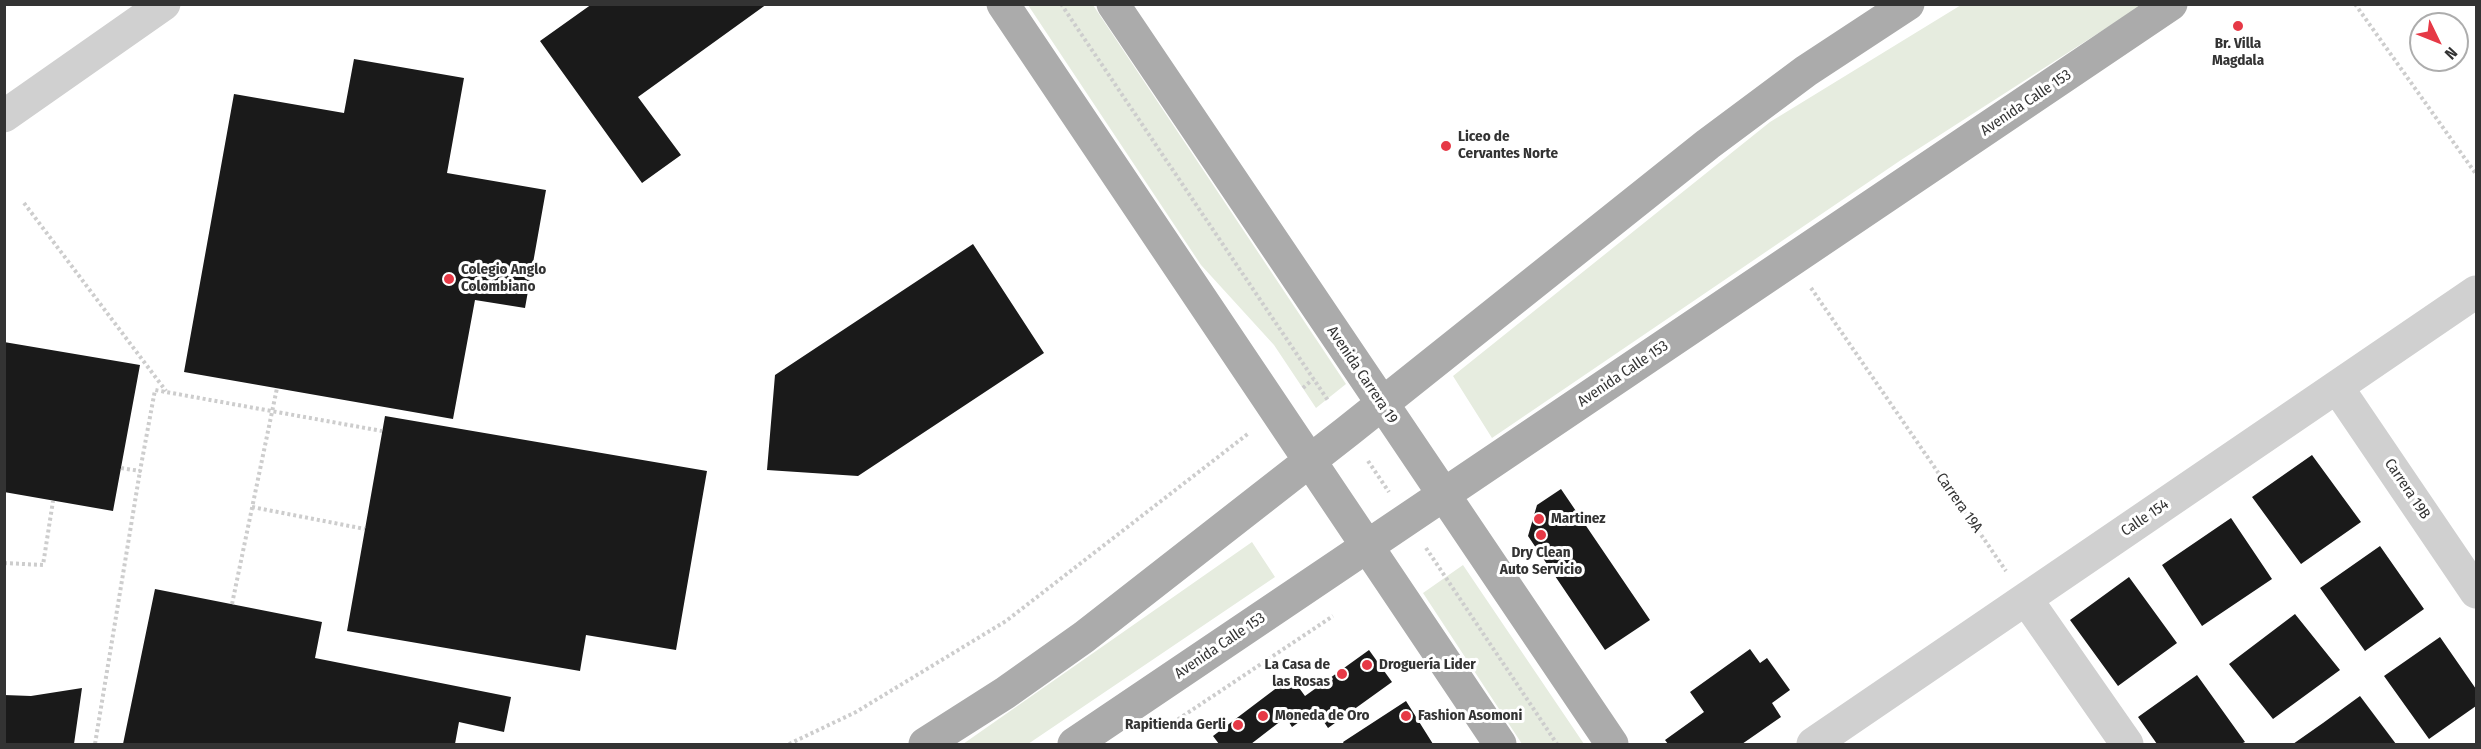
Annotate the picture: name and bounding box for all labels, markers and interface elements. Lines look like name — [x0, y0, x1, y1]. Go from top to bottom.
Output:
north arrow — [2409, 12, 2469, 72]
marker: Br. Villa Magdala — [2231, 19, 2245, 33]
place label: Br. Villa Magdala — [2212, 35, 2264, 70]
text: N — [2441, 43, 2461, 63]
street label: Avenida Calle 153 — [1977, 66, 2075, 140]
place label: Liceo de Cervantes Norte — [1458, 128, 1558, 163]
marker: Liceo de Cervantes Norte — [1439, 139, 1453, 153]
place label: Colegio Anglo Colombiano — [461, 261, 546, 296]
marker: Colegio Anglo Colombiano — [442, 272, 456, 286]
street label: Avenida Carrera 19 — [1323, 323, 1401, 427]
street label: Avenida Calle 153 — [1574, 337, 1672, 411]
street label: Carrera 19B — [2380, 455, 2434, 523]
street label: Carrera 19A — [1932, 470, 1986, 536]
street label: Calle 154 — [2118, 496, 2172, 540]
place label: Martinez — [1551, 510, 1606, 528]
marker: Martinez — [1532, 512, 1546, 526]
marker: Dry Clean Auto Servicio — [1534, 528, 1548, 542]
place label: Dry Clean Auto Servicio — [1500, 544, 1582, 579]
street label: Avenida Calle 153 — [1171, 609, 1269, 683]
place label: La Casa de las Rosas — [1265, 656, 1330, 691]
place label: Droguería Lider — [1379, 656, 1476, 674]
marker: Droguería Lider — [1360, 658, 1374, 672]
marker: La Casa de las Rosas — [1335, 667, 1349, 681]
place label: Moneda de Oro — [1275, 707, 1369, 725]
place label: Fashion Asomoni — [1418, 707, 1522, 725]
marker: Moneda de Oro — [1256, 709, 1270, 723]
marker: Fashion Asomoni — [1399, 709, 1413, 723]
place label: Rapitienda Gerli — [1125, 716, 1226, 734]
marker: Rapitienda Gerli — [1231, 718, 1245, 732]

